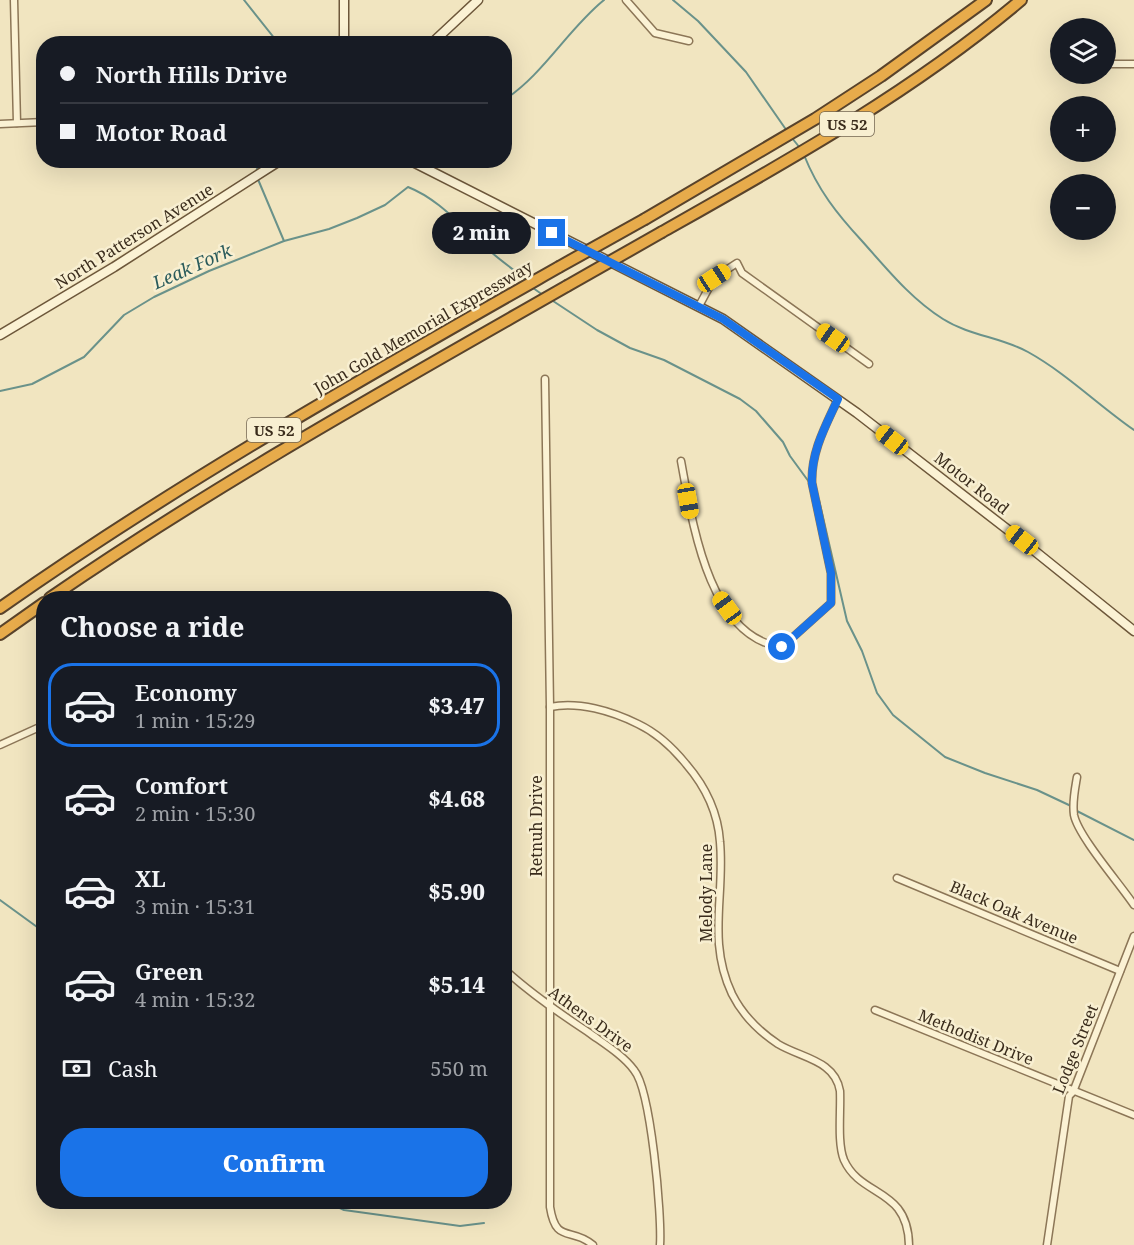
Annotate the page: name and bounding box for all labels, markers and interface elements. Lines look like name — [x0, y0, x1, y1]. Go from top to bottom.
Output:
map controls — [1050, 18, 1116, 240]
button: layers — [1050, 18, 1116, 84]
text: North Hills Drive — [96, 59, 287, 89]
button: + — [1050, 96, 1116, 162]
road number: US 52 — [820, 112, 874, 136]
text: Motor Road — [96, 117, 227, 147]
button: − — [1050, 174, 1116, 240]
street label: North Patterson Avenue — [51, 178, 217, 294]
callout: 2 min — [432, 212, 531, 254]
text: 2 min — [453, 219, 510, 246]
route end — [538, 219, 565, 246]
water label: Leak Fork — [148, 238, 236, 295]
street label: John Gold Memorial Expressway — [309, 255, 537, 399]
car — [694, 261, 734, 295]
car — [813, 320, 853, 356]
road number: US 52 — [247, 418, 301, 442]
car — [872, 422, 912, 458]
street label: Motor Road — [930, 447, 1014, 519]
car — [676, 482, 700, 520]
car — [1002, 522, 1042, 558]
car — [709, 588, 745, 628]
text: Choose a ride — [60, 608, 245, 645]
route start — [768, 633, 795, 660]
text: Economy — [135, 677, 237, 707]
icon: car — [63, 678, 117, 732]
text: $3.47 — [428, 690, 485, 720]
text: 1 min · 15:29 — [135, 707, 255, 734]
text: Comfort — [135, 770, 228, 800]
icon: car — [63, 771, 117, 825]
street label: Retnuh Drive — [525, 775, 547, 877]
text: $4.68 — [428, 783, 485, 813]
text: 2 min · 15:30 — [135, 800, 255, 827]
street label: Melody Lane — [695, 844, 717, 942]
text: XL — [135, 863, 166, 893]
icon: car — [63, 864, 117, 918]
street label: Black Oak Avenue — [946, 875, 1082, 949]
text: $5.90 — [428, 876, 485, 906]
text: 3 min · 15:31 — [135, 893, 255, 920]
text: Green — [135, 956, 203, 986]
icon: car — [63, 957, 117, 1011]
text: $5.14 — [428, 969, 485, 999]
street label: Athens Drive — [544, 981, 638, 1057]
text: 4 min · 15:32 — [135, 986, 255, 1013]
street label: Lodge Street — [1047, 1001, 1103, 1097]
street label: Methodist Drive — [915, 1004, 1037, 1070]
icon: cash — [60, 1052, 93, 1085]
text: Cash — [108, 1053, 158, 1083]
text: 550 m — [430, 1055, 488, 1082]
button: Confirm — [60, 1128, 488, 1197]

